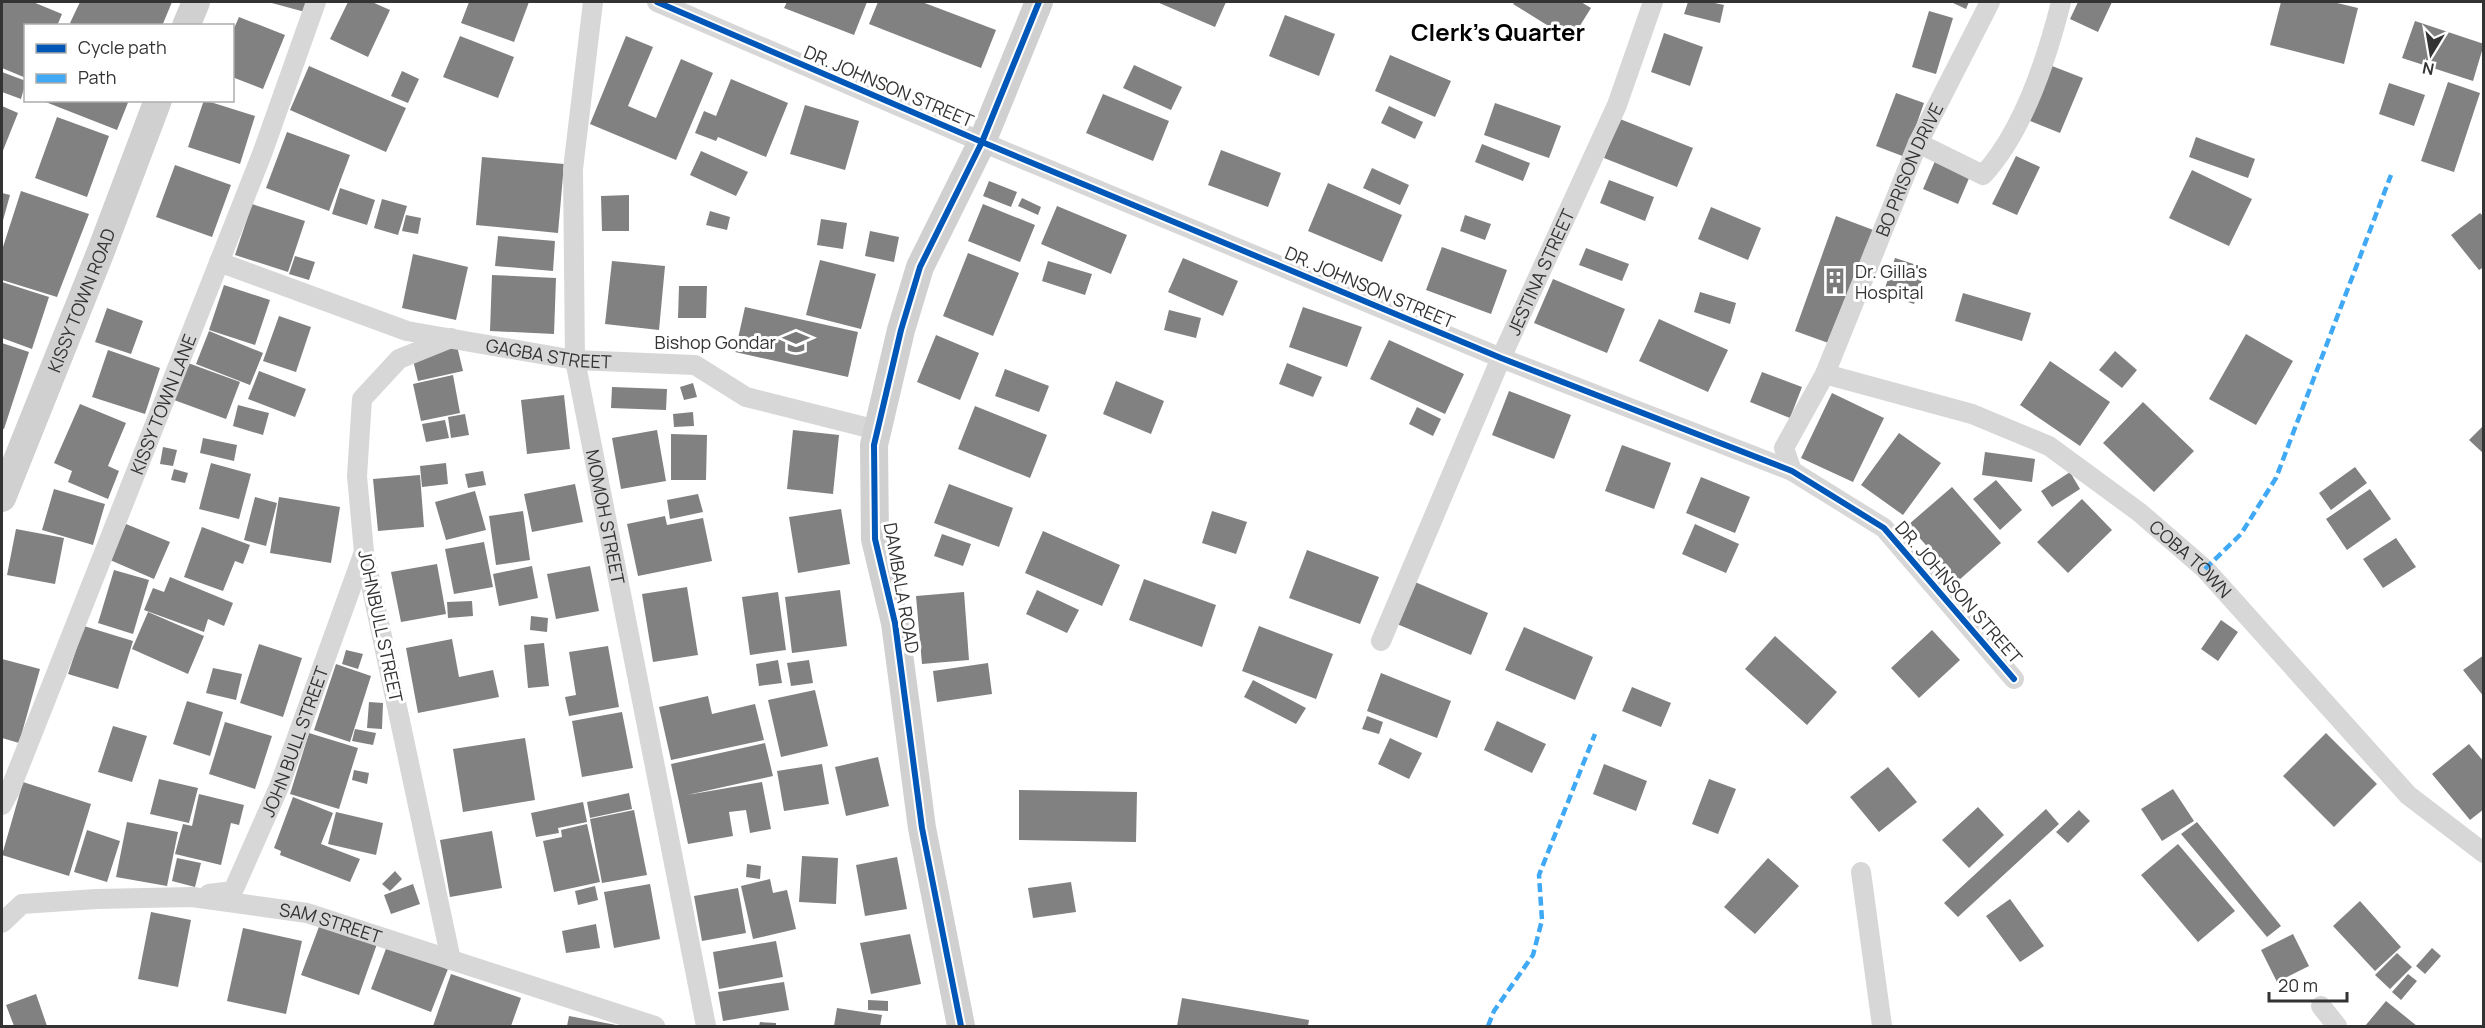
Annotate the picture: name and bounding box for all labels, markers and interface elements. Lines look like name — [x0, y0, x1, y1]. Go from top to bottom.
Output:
district label: Clerk's Quarter — [1411, 15, 1585, 48]
legend — [24, 24, 234, 102]
north arrow — [2401, 24, 2461, 84]
text: Cycle path — [78, 35, 167, 59]
street label: DR. JOHNSON STREET — [801, 39, 978, 133]
text: N — [2420, 57, 2436, 81]
text: Path — [78, 65, 116, 89]
street label: BO PRISON DRIVE — [1870, 99, 1948, 240]
street label: JESTINA STREET — [1501, 205, 1580, 339]
street label: KISSY TOWN ROAD — [42, 225, 121, 376]
street label: DR. JOHNSON STREET — [1282, 240, 1459, 334]
place label: Dr. Gilla's Hospital — [1855, 259, 1927, 304]
building icon: Dr. Gilla's Hospital — [1820, 266, 1850, 296]
school or university icon: Bishop Gondar — [781, 327, 811, 357]
place label: Bishop Gondar — [655, 330, 777, 354]
street label: KISSY TOWN LANE — [124, 331, 201, 478]
street label: GAGBA STREET — [484, 333, 612, 374]
street label: MOMOH STREET — [581, 447, 631, 586]
street label: COBA TOWN — [2144, 514, 2237, 603]
street label: DR. JOHNSON STREET — [1890, 515, 2028, 669]
street label: DAMBALA ROAD — [879, 521, 925, 655]
street label: JOHNBULL STREET — [353, 548, 409, 705]
street label: JOHN BULL STREET — [255, 663, 334, 821]
street label: SAM STREET — [278, 897, 385, 949]
scale bar — [2269, 965, 2347, 1003]
text: 20 m — [2278, 973, 2318, 997]

